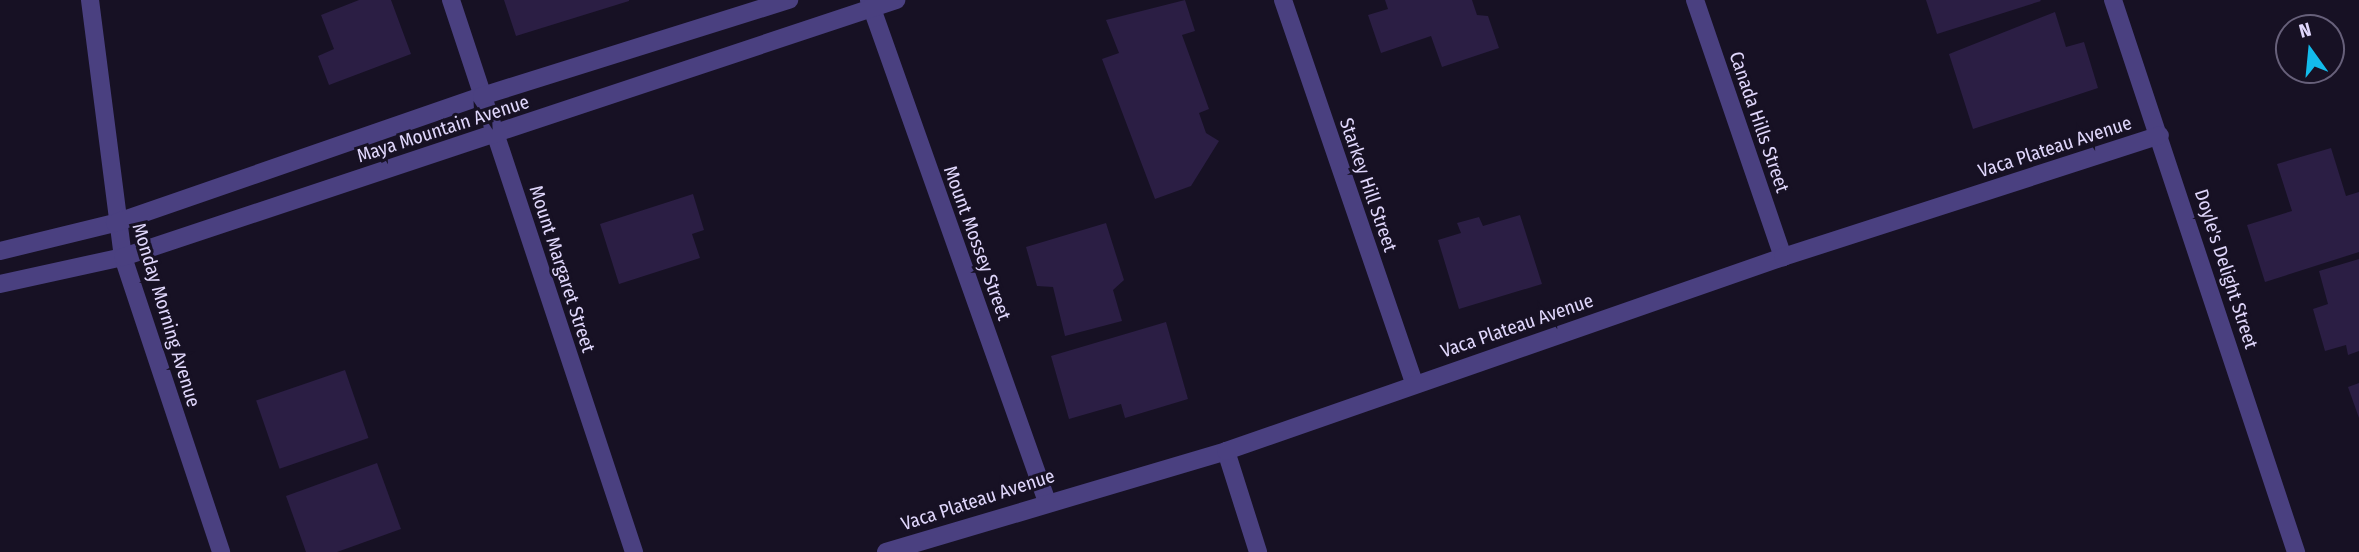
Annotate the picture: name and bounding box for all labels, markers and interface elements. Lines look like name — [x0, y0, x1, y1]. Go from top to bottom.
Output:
north arrow — [2275, 14, 2345, 84]
text: N — [2296, 18, 2313, 43]
street label: Canada Hills Street — [1724, 48, 1794, 196]
street label: Maya Mountain Avenue — [354, 90, 532, 168]
street label: Vaca Plateau Avenue — [1975, 111, 2135, 183]
street label: Starkey Hill Street — [1334, 115, 1402, 255]
street label: Mount Mossey Street — [938, 163, 1016, 323]
street label: Mount Margaret Street — [524, 183, 600, 355]
street label: Doyle's Delight Street — [2189, 186, 2263, 352]
street label: Monday Morning Avenue — [127, 220, 205, 410]
street label: Vaca Plateau Avenue — [1438, 289, 1596, 363]
street label: Vaca Plateau Avenue — [898, 464, 1058, 536]

